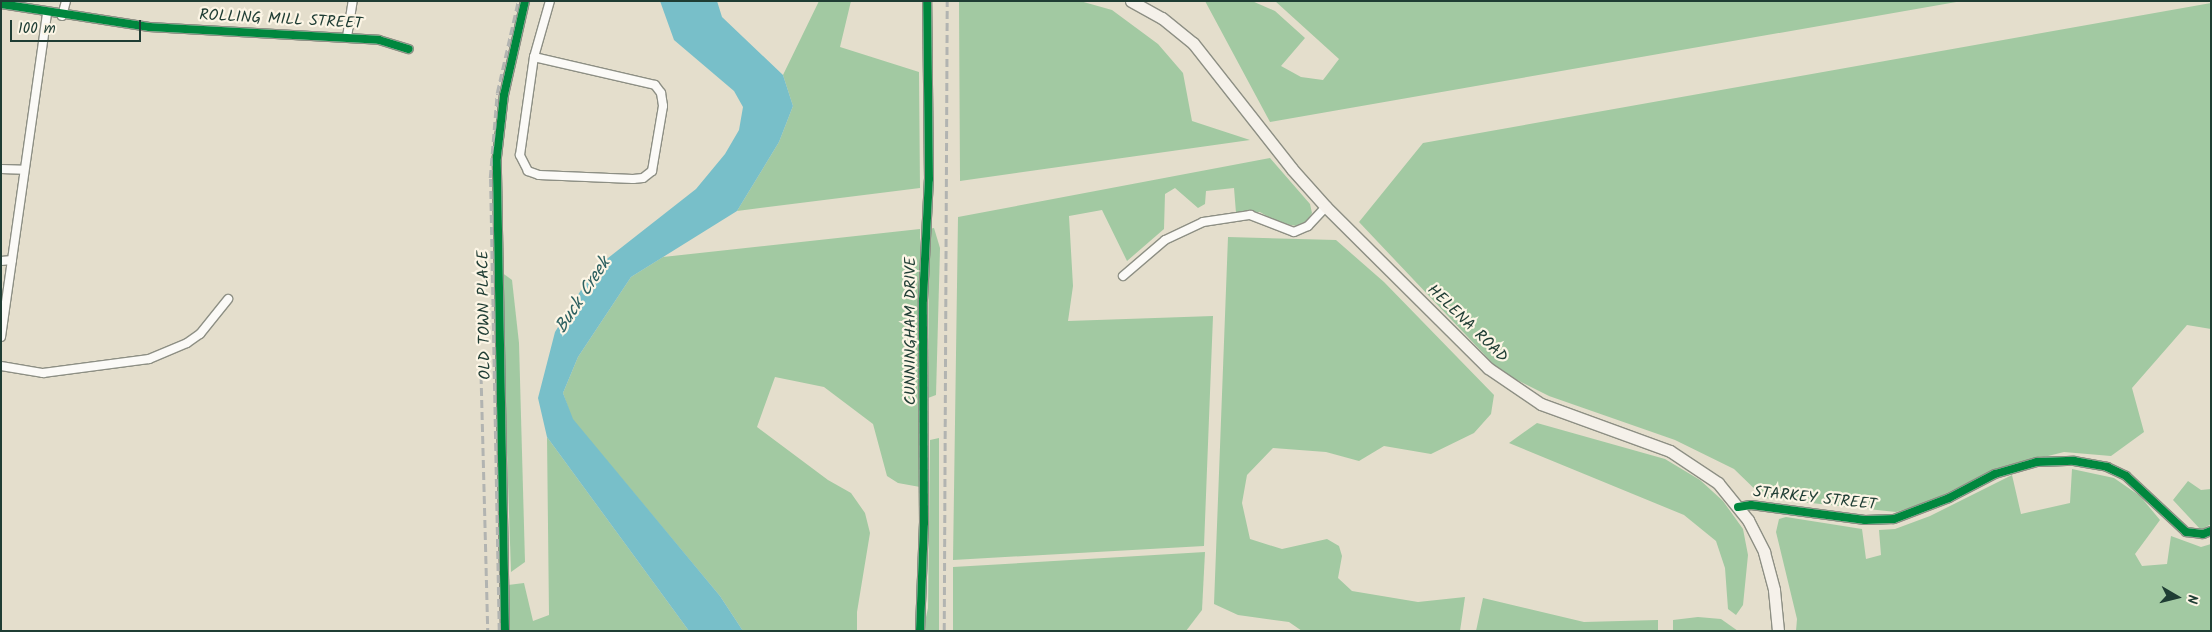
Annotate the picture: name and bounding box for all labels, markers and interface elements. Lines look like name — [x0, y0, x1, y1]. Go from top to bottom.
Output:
street label: ROLLING MILL STREET — [199, 6, 363, 34]
scale bar — [12, 10, 144, 42]
text: 100 m — [18, 17, 56, 41]
street label: OLD TOWN PLACE — [474, 250, 496, 380]
water label: Buck Creek — [552, 254, 616, 338]
street label: CUNNINGHAM DRIVE — [901, 257, 921, 405]
street label: HELENA ROAD — [1423, 281, 1511, 367]
street label: STARKEY STREET — [1752, 483, 1878, 515]
north arrow — [2152, 572, 2202, 622]
text: N — [2180, 593, 2203, 605]

